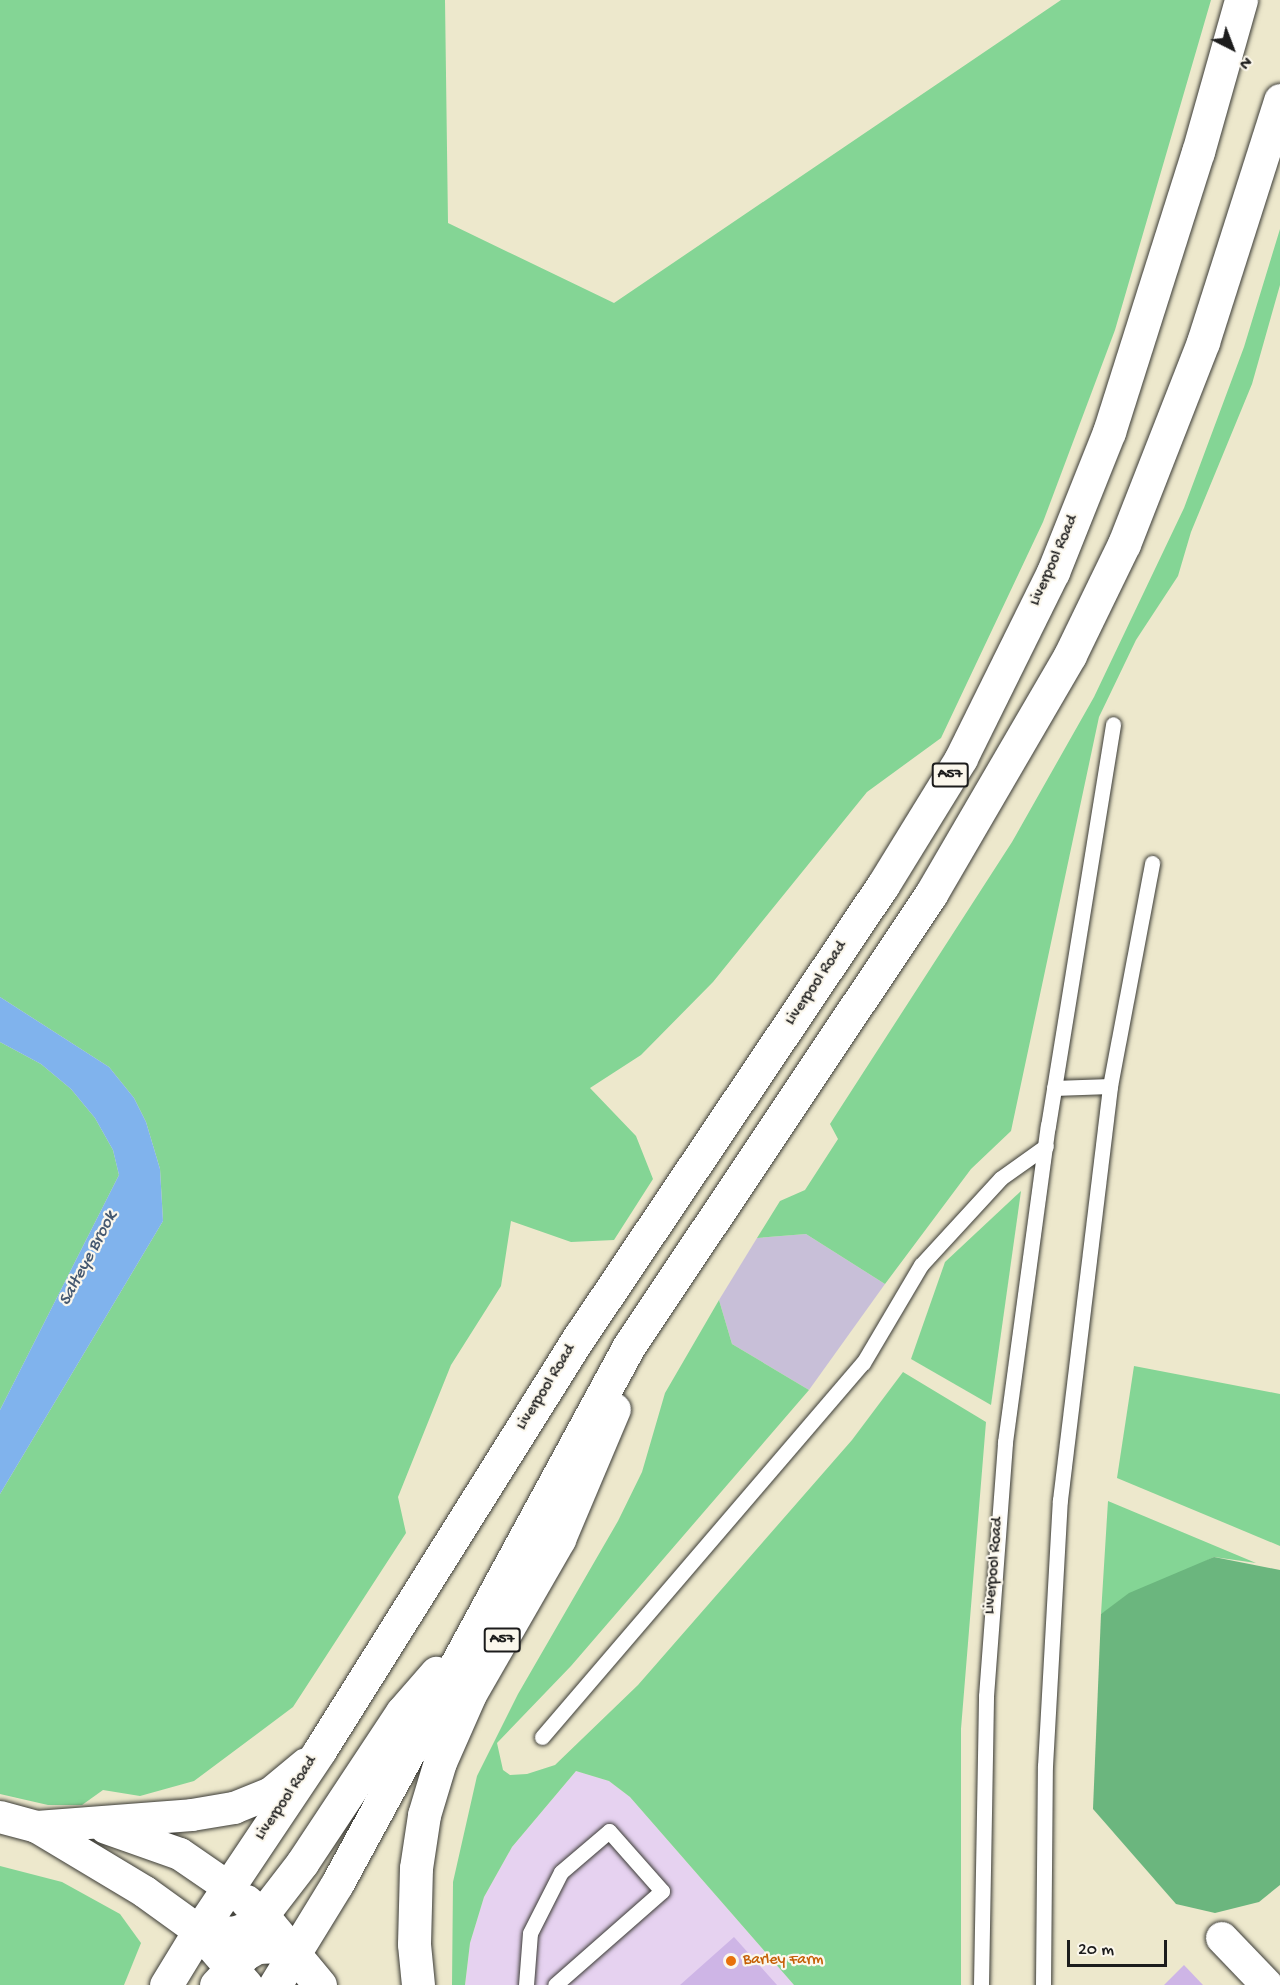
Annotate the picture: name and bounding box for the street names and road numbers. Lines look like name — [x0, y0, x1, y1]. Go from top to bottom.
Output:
street label: Liverpool Road — [1026, 513, 1084, 609]
road number: A57 — [930, 763, 970, 787]
street label: Liverpool Road — [782, 938, 852, 1030]
street label: Liverpool Road — [513, 1342, 581, 1434]
street label: Liverpool Road — [981, 1517, 1009, 1615]
road number: A57 — [482, 1628, 522, 1652]
street label: Liverpool Road — [252, 1753, 322, 1845]

